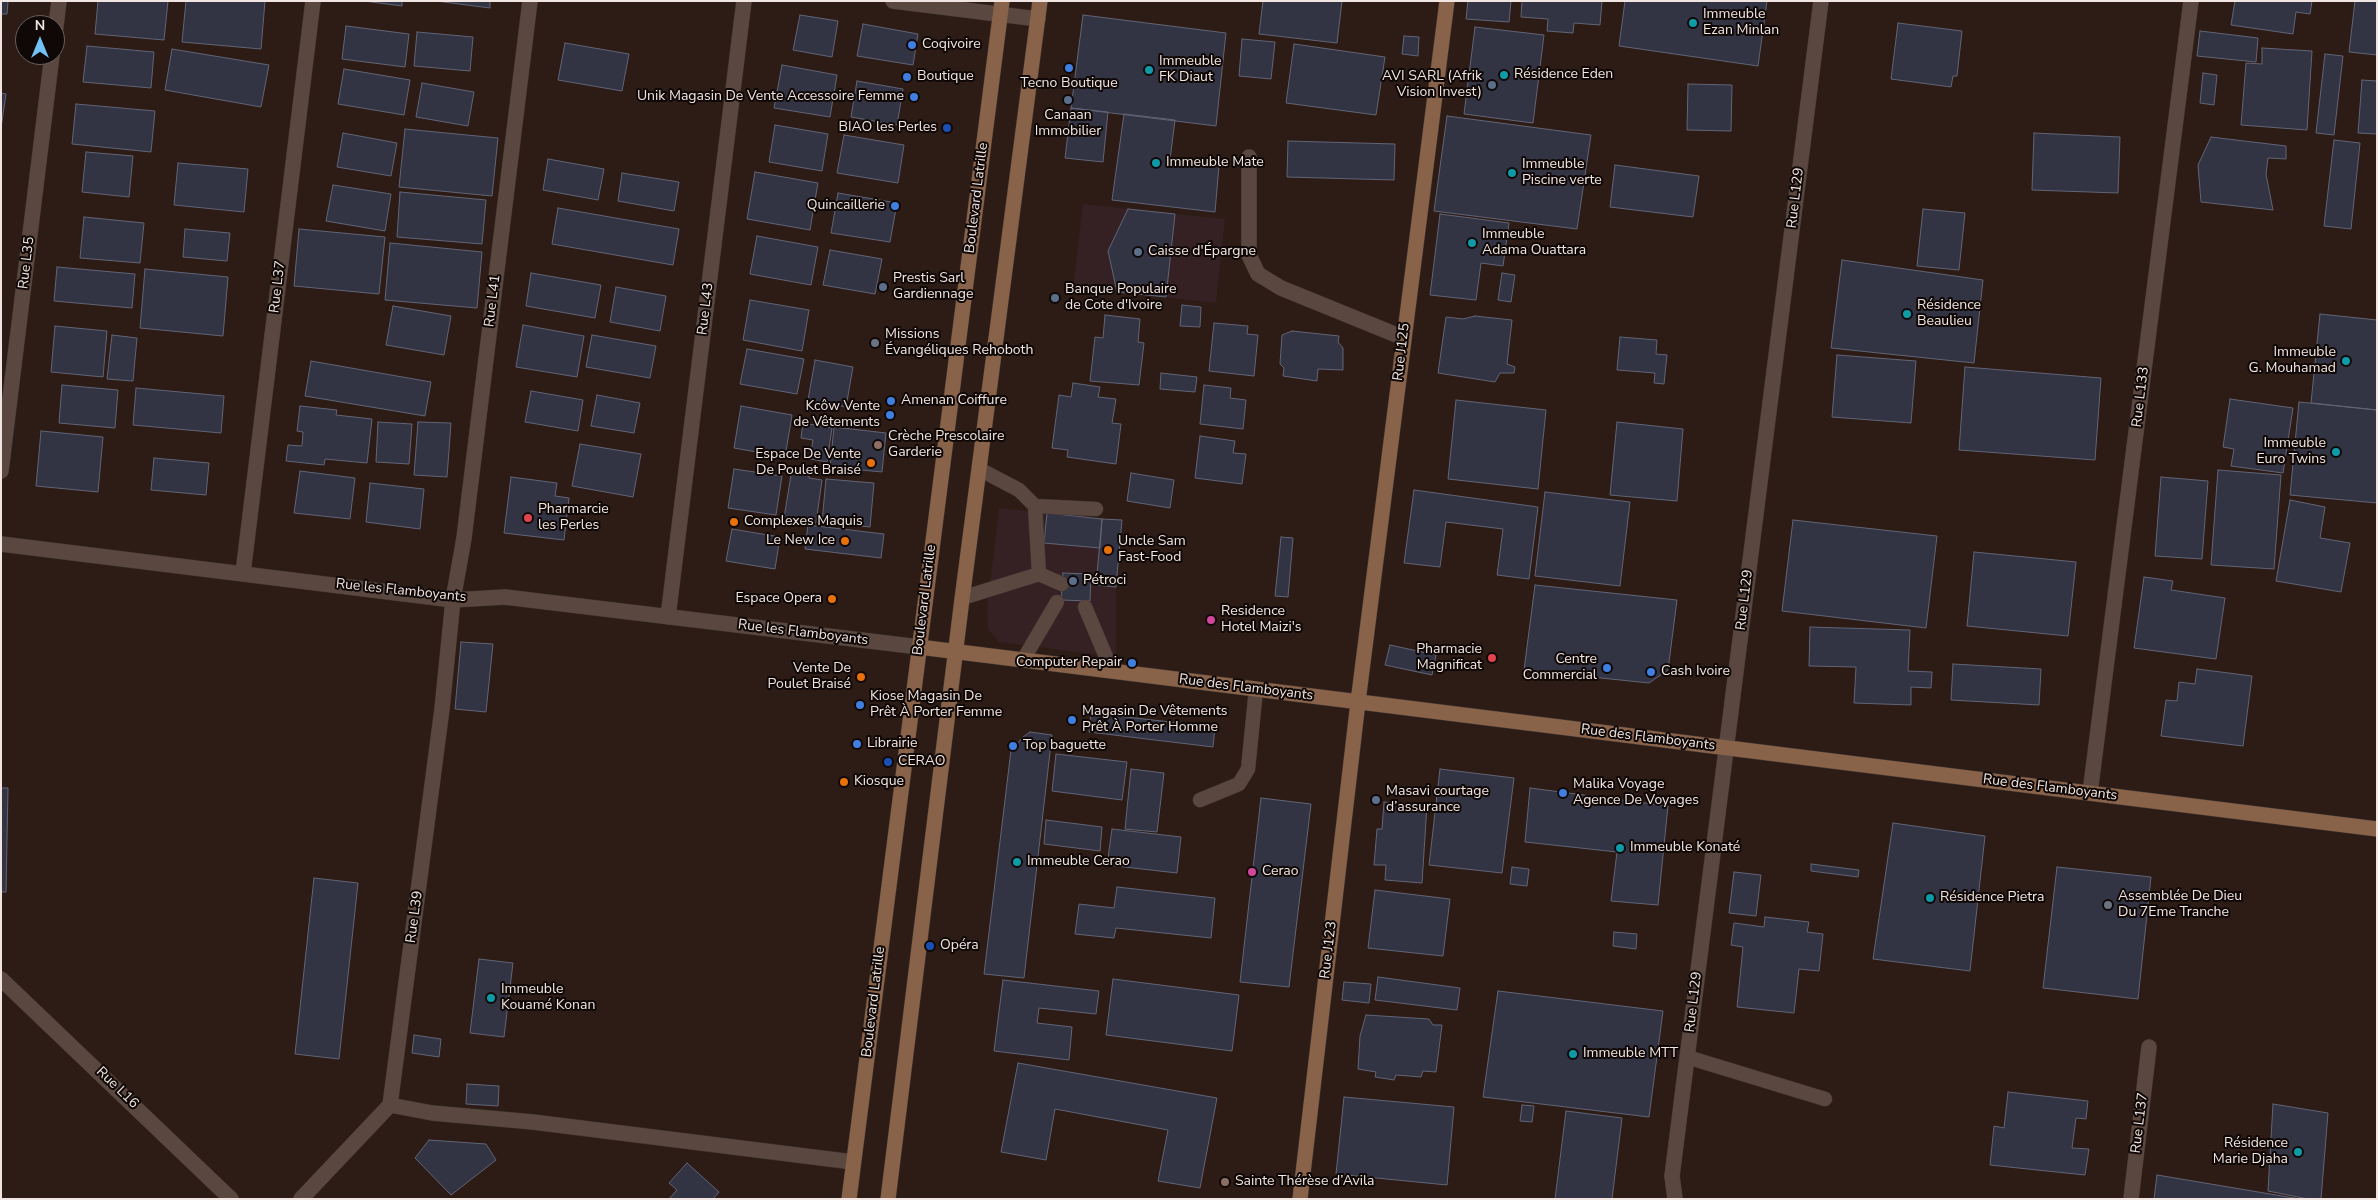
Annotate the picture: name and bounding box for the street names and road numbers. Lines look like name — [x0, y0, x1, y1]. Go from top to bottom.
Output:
street label: Boulevard Latrille — [962, 142, 992, 254]
street label: Rue L129 — [1784, 167, 1808, 229]
street label: Rue L35 — [15, 236, 39, 290]
street label: Rue L37 — [266, 260, 290, 314]
street label: Rue L41 — [481, 274, 505, 328]
street label: Rue L43 — [694, 282, 718, 336]
street label: Rue J125 — [1390, 322, 1414, 382]
street label: Rue L133 — [2129, 366, 2153, 428]
street label: Boulevard Latrille — [910, 544, 940, 656]
street label: Rue L129 — [1733, 569, 1757, 631]
street label: Rue les Flamboyants — [335, 576, 467, 606]
street label: Rue les Flamboyants — [737, 617, 869, 649]
street label: Rue des Flamboyants — [1178, 671, 1314, 705]
street label: Rue des Flamboyants — [1580, 721, 1716, 755]
street label: Rue des Flamboyants — [1982, 771, 2118, 805]
street label: Rue L39 — [403, 890, 427, 944]
street label: Rue J123 — [1317, 920, 1341, 980]
street label: Boulevard Latrille — [859, 946, 889, 1058]
street label: Rue L129 — [1682, 971, 1706, 1033]
street label: Rue L16 — [92, 1064, 142, 1112]
street label: Rue L137 — [2128, 1092, 2152, 1154]

